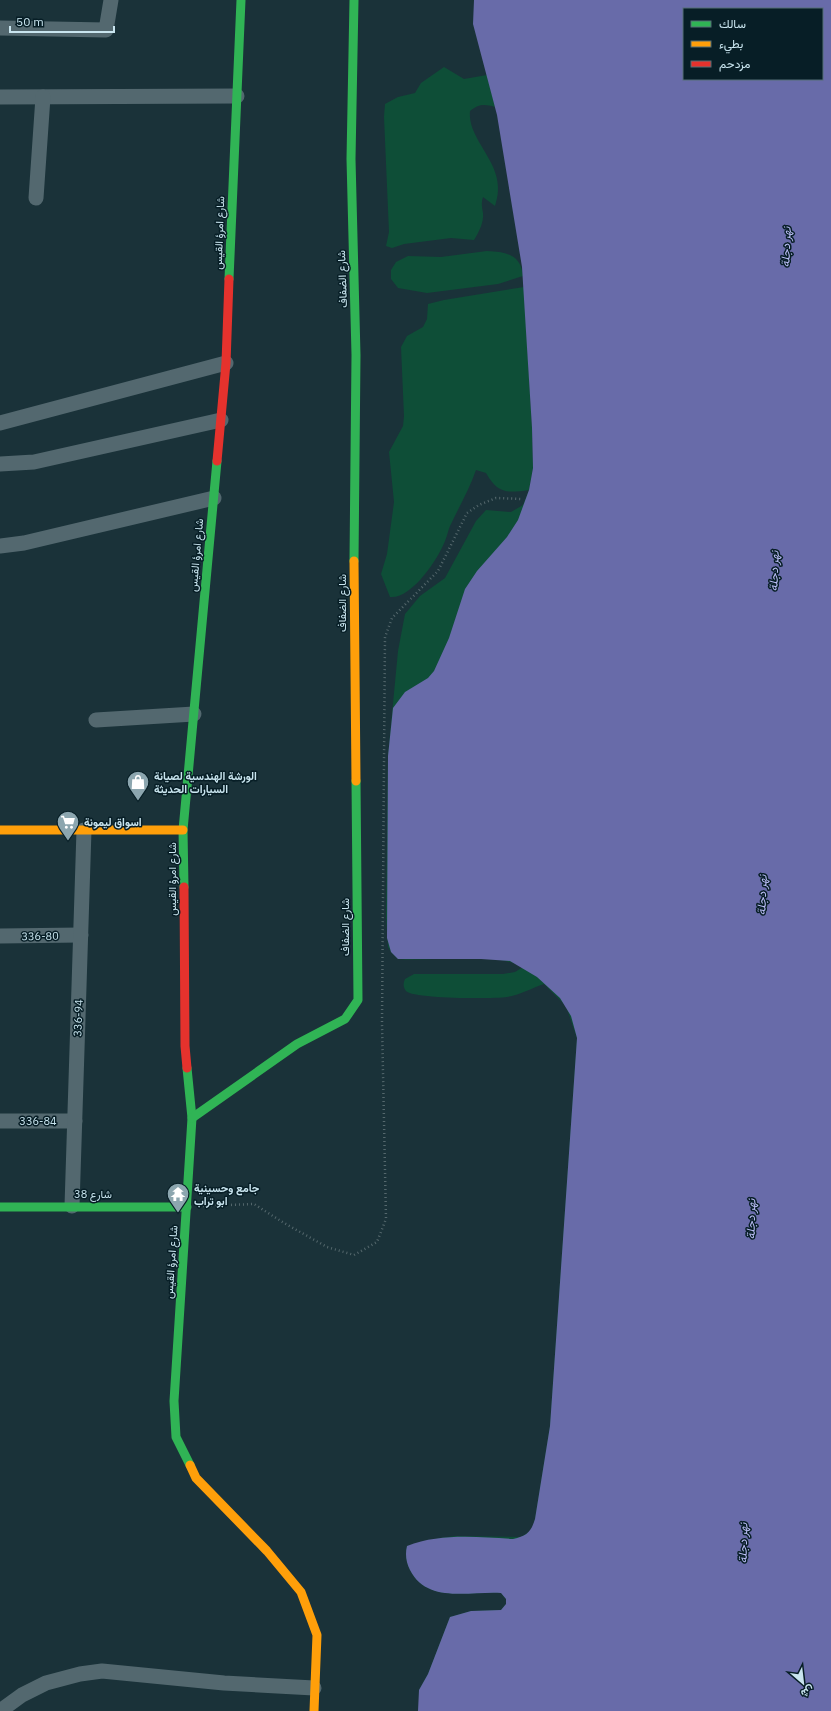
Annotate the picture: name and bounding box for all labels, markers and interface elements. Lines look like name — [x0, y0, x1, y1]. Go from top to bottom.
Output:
scale bar — [10, 8, 114, 34]
legend — [683, 8, 823, 80]
text: 50 m — [16, 14, 44, 29]
text: سالك — [719, 16, 746, 31]
text: بطيء — [719, 36, 743, 54]
text: مزدحم — [719, 56, 750, 72]
street label: شارع امرؤ القيس — [211, 196, 228, 270]
water label: نهر دجلة — [777, 226, 795, 268]
street label: شارع الضفاف — [334, 250, 351, 308]
street label: شارع امرؤ القيس — [186, 517, 207, 592]
water label: نهر دجلة — [765, 550, 783, 592]
street label: شارع الضفاف — [335, 574, 350, 632]
shop icon: الورشة الهندسية لصيانة السيارات الحديثة — [125, 769, 151, 802]
place label: الورشة الهندسية لصيانة السيارات الحديثة — [154, 769, 257, 796]
supermarket icon: اسواق ليمونة — [55, 809, 81, 842]
place label: اسواق ليمونة — [84, 815, 142, 829]
street label: شارع امرؤ القيس — [165, 842, 180, 916]
water label: نهر دجلة — [753, 874, 771, 916]
street label: شارع الضفاف — [338, 898, 353, 956]
street label: 336-80 — [21, 929, 59, 943]
street label: 336-94 — [70, 999, 86, 1037]
street label: 336-84 — [19, 1114, 57, 1128]
temple icon: جامع وحسينية ابو تراب — [165, 1181, 191, 1214]
place label: جامع وحسينية ابو تراب — [194, 1181, 260, 1208]
street label: شارع 38 — [74, 1187, 112, 1202]
water label: نهر دجلة — [743, 1198, 759, 1239]
street label: شارع امرؤ القيس — [161, 1225, 182, 1299]
water label: نهر دجلة — [735, 1522, 751, 1563]
north arrow — [783, 1663, 823, 1703]
text: ش — [799, 1683, 817, 1701]

